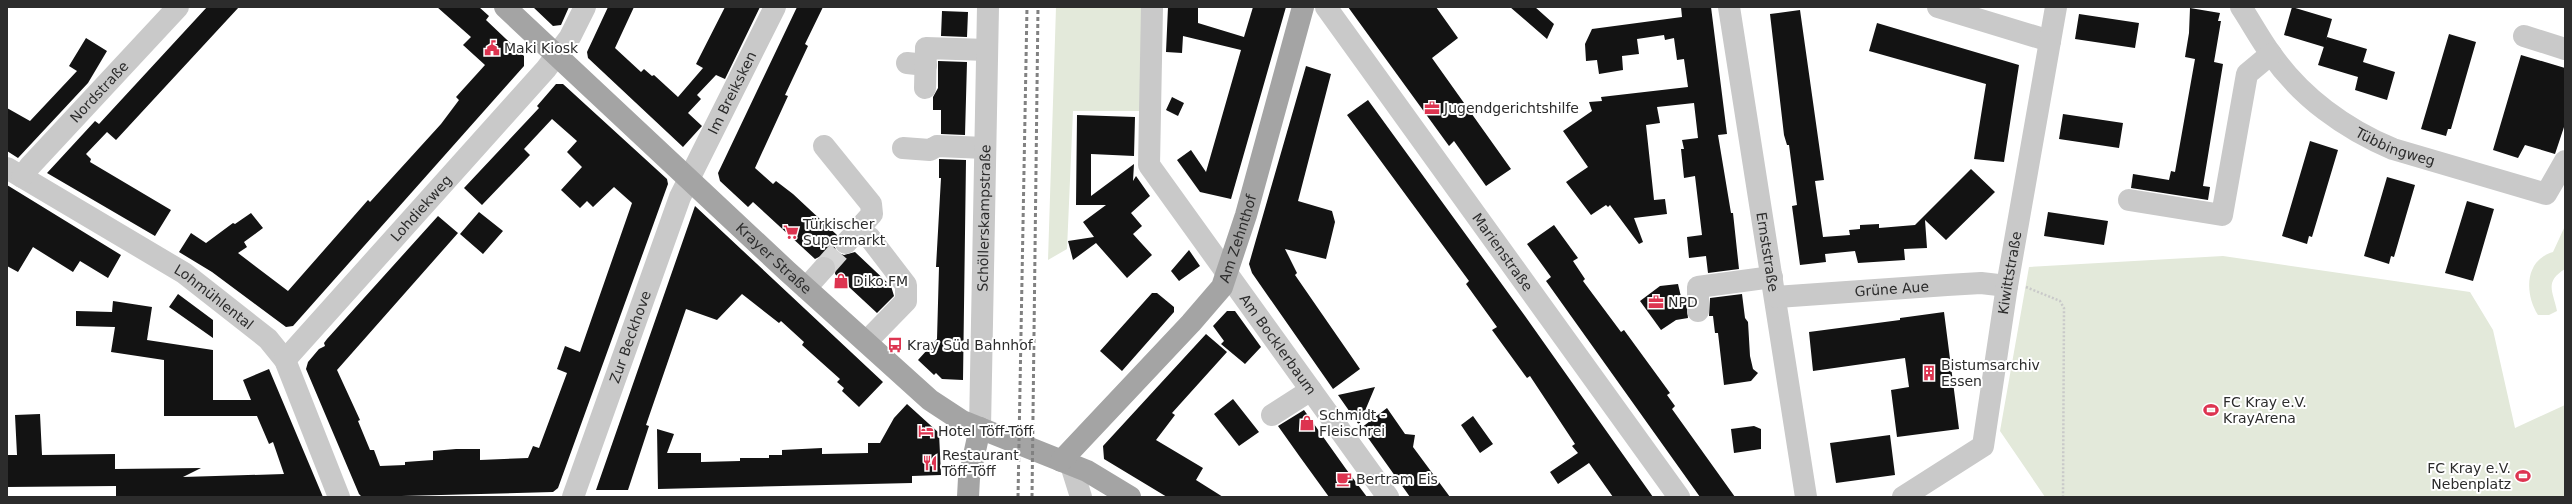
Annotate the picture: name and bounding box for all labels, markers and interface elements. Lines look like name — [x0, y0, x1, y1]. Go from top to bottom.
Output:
public building icon: Maki Kiosk — [483, 39, 501, 57]
place label: Maki Kiosk — [504, 40, 579, 56]
street label: Im Breiksken — [705, 49, 759, 137]
street label: Nordstraße — [67, 58, 132, 126]
office icon: Jugendgerichtshilfe — [1423, 99, 1441, 117]
place label: Jugendgerichtshilfe — [1443, 100, 1579, 116]
street label: Tübbingweg — [2352, 124, 2437, 169]
street label: Schöllerskampstraße — [975, 144, 993, 292]
street label: Lohdiekweg — [387, 172, 455, 245]
street label: Am Zehnthof — [1216, 192, 1259, 285]
street label: Marienstraße — [1469, 210, 1536, 294]
street label: Ernststraße — [1753, 211, 1782, 293]
place label: Türkischer Supermarkt — [802, 216, 886, 248]
street label: Krayer Straße — [733, 220, 815, 297]
supermarket icon: Türkischer Supermarkt — [782, 223, 800, 241]
street label: Kiwittstraße — [1995, 230, 2024, 316]
street label: Lohmühlental — [172, 261, 257, 332]
shop icon: Diko.FM — [832, 272, 850, 290]
place label: Diko.FM — [853, 273, 908, 289]
street label: Grüne Aue — [1854, 278, 1929, 299]
street label: Zur Beckhove — [606, 288, 654, 385]
street label: Am Bocklerbaum — [1237, 291, 1320, 398]
office icon: NPD — [1647, 293, 1665, 311]
place label: NPD — [1668, 294, 1698, 310]
bus stop icon: Kray Süd Bahnhof — [886, 336, 904, 354]
place label: Kray Süd Bahnhof — [907, 337, 1034, 353]
place label: Bistumsarchiv Essen — [1941, 357, 2040, 389]
building icon: Bistumsarchiv Essen — [1920, 364, 1938, 382]
place label: FC Kray e.V. KrayArena — [2223, 394, 2307, 426]
sports icon: FC Kray e.V. KrayArena — [2202, 401, 2220, 419]
place label: Schmidt - Fleischrei — [1319, 407, 1386, 439]
shop icon: Schmidt - Fleischrei — [1298, 414, 1316, 432]
hotel icon: Hotel Töff-Töff — [917, 422, 935, 440]
place label: Hotel Töff-Töff — [938, 423, 1034, 439]
place label: Restaurant Töff-Töff — [941, 447, 1019, 479]
restaurant icon: Restaurant Töff-Töff — [921, 454, 939, 472]
place label: FC Kray e.V. Nebenplatz — [2427, 460, 2511, 492]
sports icon: FC Kray e.V. Nebenplatz — [2514, 467, 2532, 485]
cafe icon: Bertram Eis — [1335, 470, 1353, 488]
place label: Bertram Eis — [1356, 471, 1438, 487]

